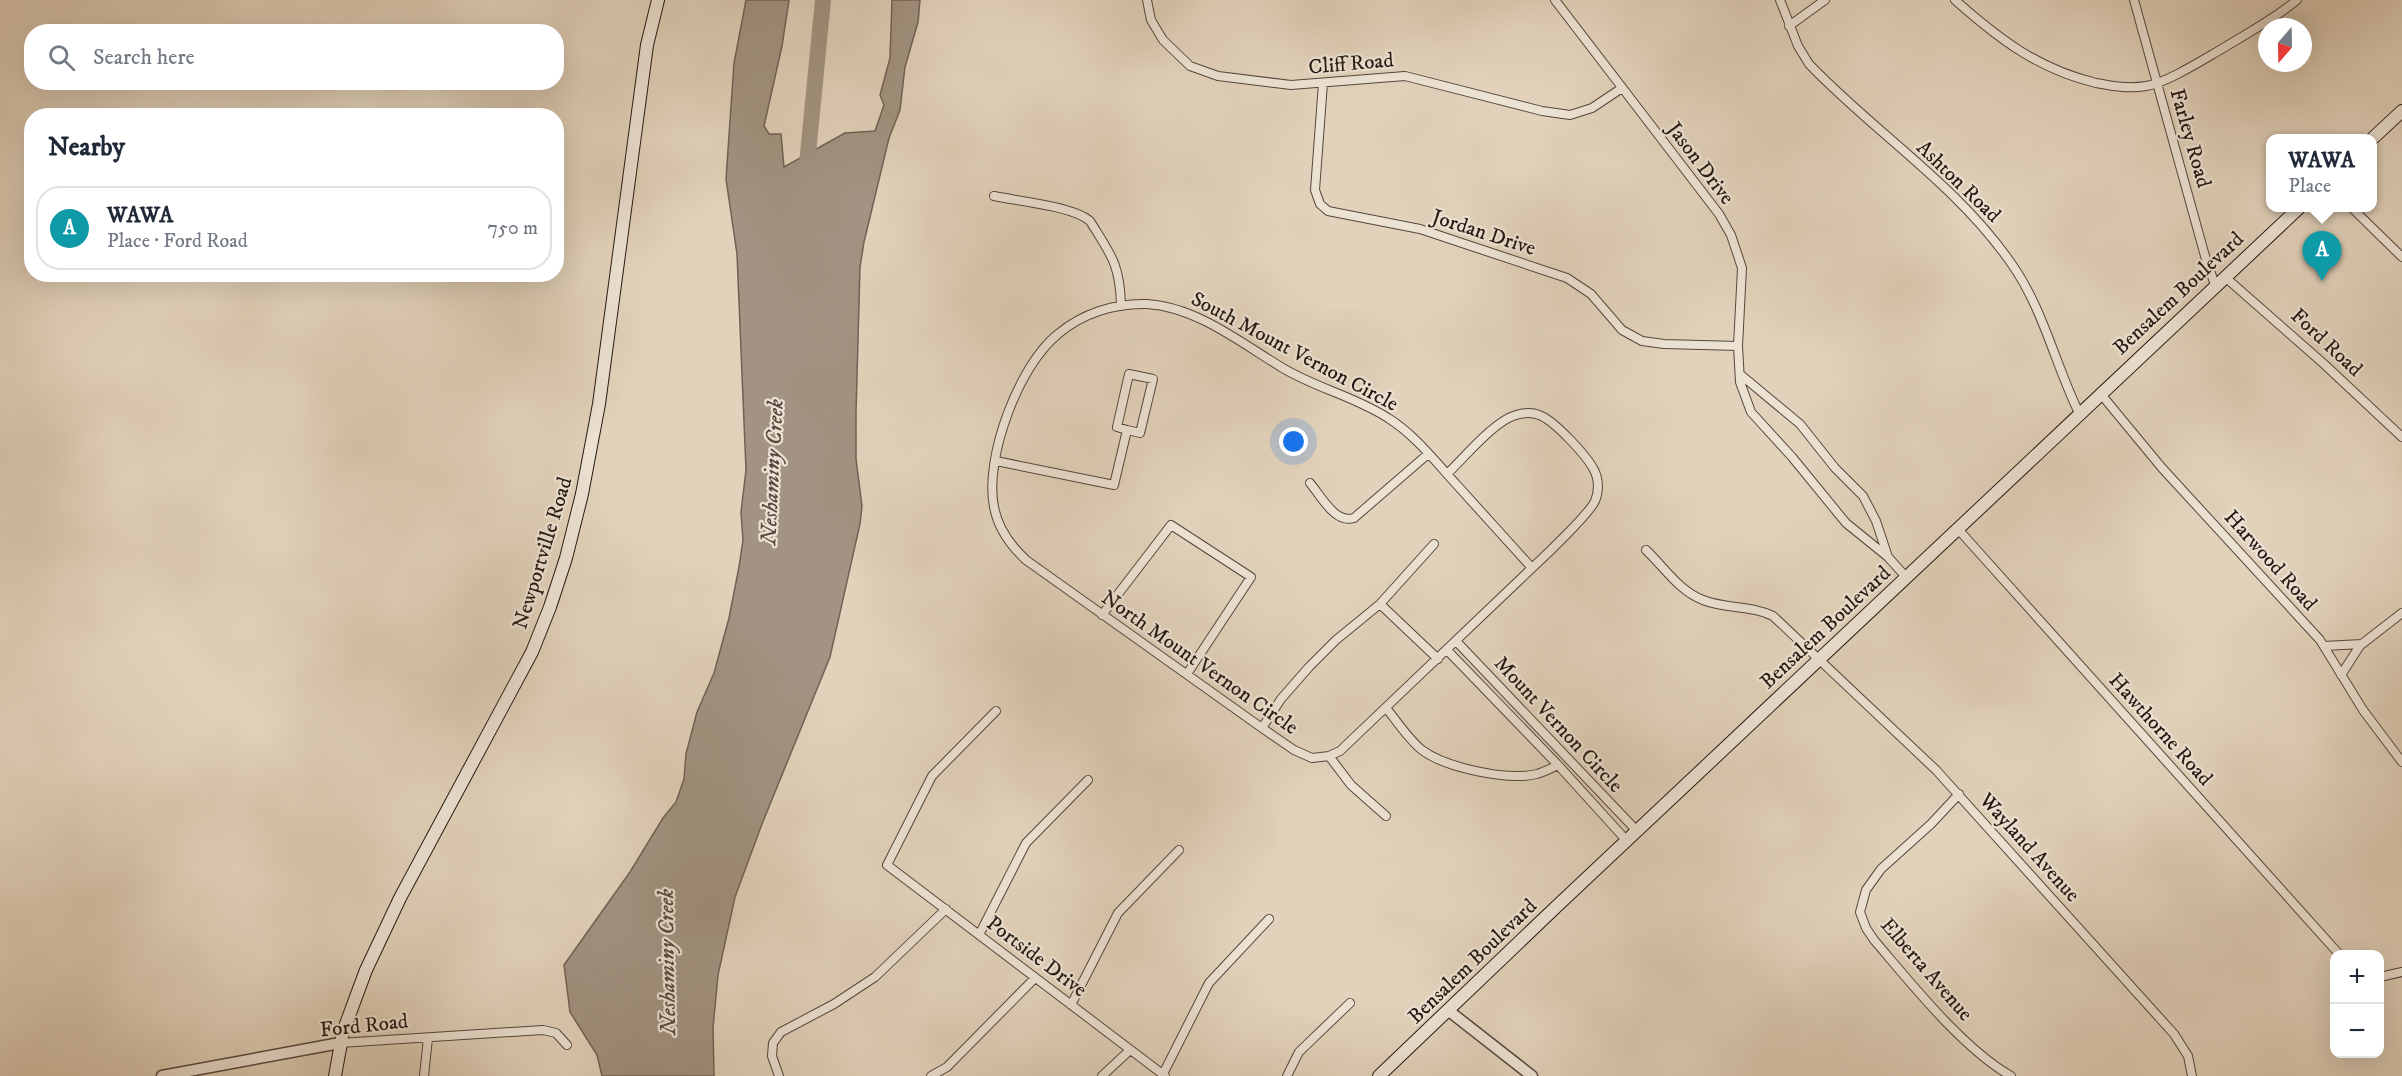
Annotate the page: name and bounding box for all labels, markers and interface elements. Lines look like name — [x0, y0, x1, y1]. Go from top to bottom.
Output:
north arrow — [2258, 18, 2312, 72]
search box — [24, 24, 564, 90]
icon: search — [45, 41, 78, 74]
text: Search here — [93, 44, 195, 71]
street label: Cliff Road — [1307, 47, 1395, 81]
street label: Farley Road — [2164, 86, 2217, 191]
street label: Jason Drive — [1660, 116, 1740, 210]
text: Nearby — [48, 131, 125, 164]
popup — [2266, 134, 2377, 212]
street label: Ashton Road — [1911, 135, 2006, 229]
text: WAWA — [2288, 147, 2355, 174]
text: Place — [2288, 174, 2331, 199]
text: WAWA — [107, 202, 173, 229]
street label: Jordan Drive — [1427, 203, 1539, 262]
text: A — [63, 216, 76, 241]
text: 750 m — [488, 216, 538, 241]
street label: Bensalem Boulevard — [2108, 226, 2250, 361]
text: Place · Ford Road — [107, 229, 248, 254]
pin: A — [2302, 232, 2342, 281]
street label: South Mount Vernon Circle — [1186, 286, 1403, 418]
street label: Ford Road — [2285, 303, 2368, 383]
water label: Neshaminy Creek — [755, 398, 790, 548]
your location — [1279, 427, 1308, 456]
street label: Newportville Road — [507, 473, 579, 633]
street label: Harwood Road — [2218, 505, 2323, 617]
street label: Bensalem Boulevard — [1755, 560, 1897, 695]
street label: North Mount Vernon Circle — [1096, 585, 1303, 741]
street label: Mount Vernon Circle — [1488, 651, 1629, 799]
street label: Hawthorne Road — [2103, 668, 2218, 792]
street label: Wayland Avenue — [1973, 787, 2085, 908]
water label: Neshaminy Creek — [653, 888, 682, 1037]
street label: Bensalem Boulevard — [1403, 893, 1543, 1030]
street label: Portside Drive — [981, 911, 1092, 1003]
street label: Elberta Avenue — [1874, 913, 1978, 1027]
map controls — [2330, 950, 2384, 1058]
button: + — [2330, 950, 2384, 1004]
button: − — [2330, 1004, 2384, 1058]
street label: Ford Road — [319, 1008, 410, 1044]

